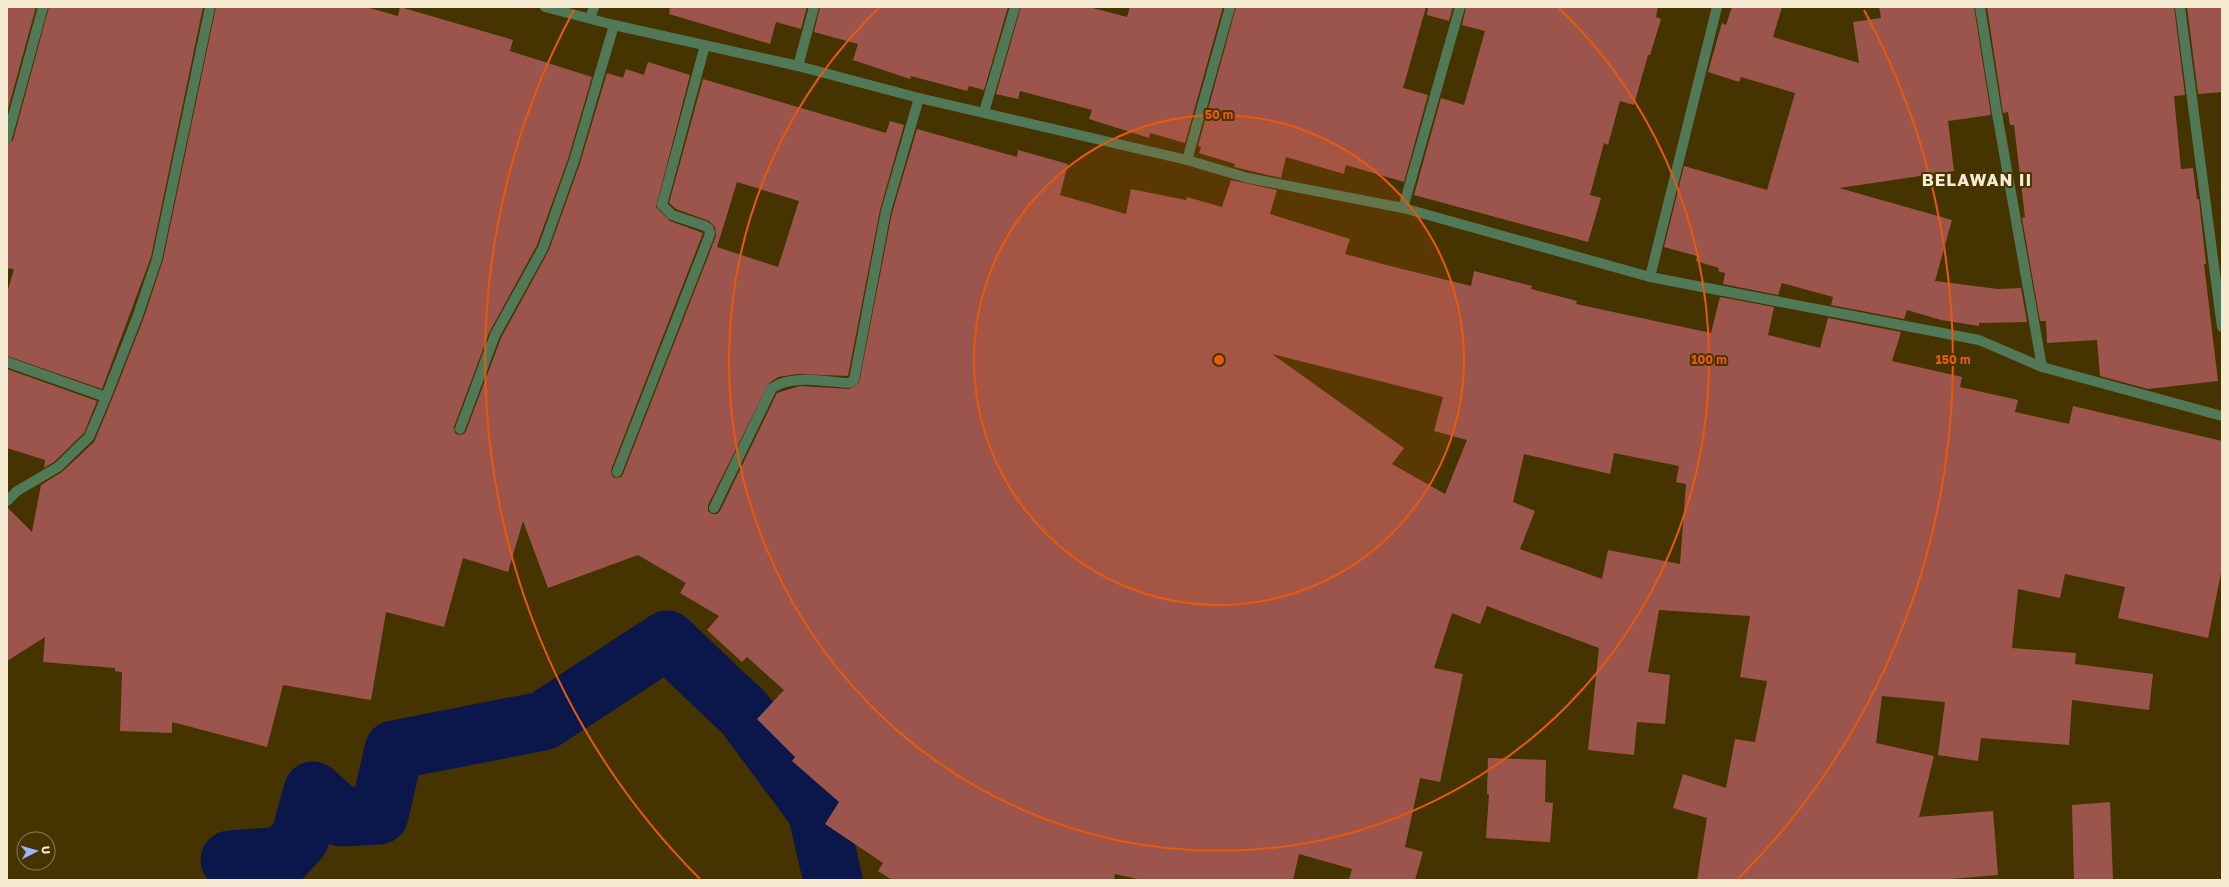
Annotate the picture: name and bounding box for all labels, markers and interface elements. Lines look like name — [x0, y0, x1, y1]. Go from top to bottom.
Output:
text: 50 m — [1205, 107, 1233, 122]
district label: BELAWAN II — [1922, 169, 2032, 190]
text: 100 m — [1691, 352, 1727, 367]
text: 150 m — [1936, 352, 1970, 367]
centre of rings — [1212, 353, 1226, 367]
north arrow — [16, 831, 56, 871]
text: U — [40, 845, 53, 855]

